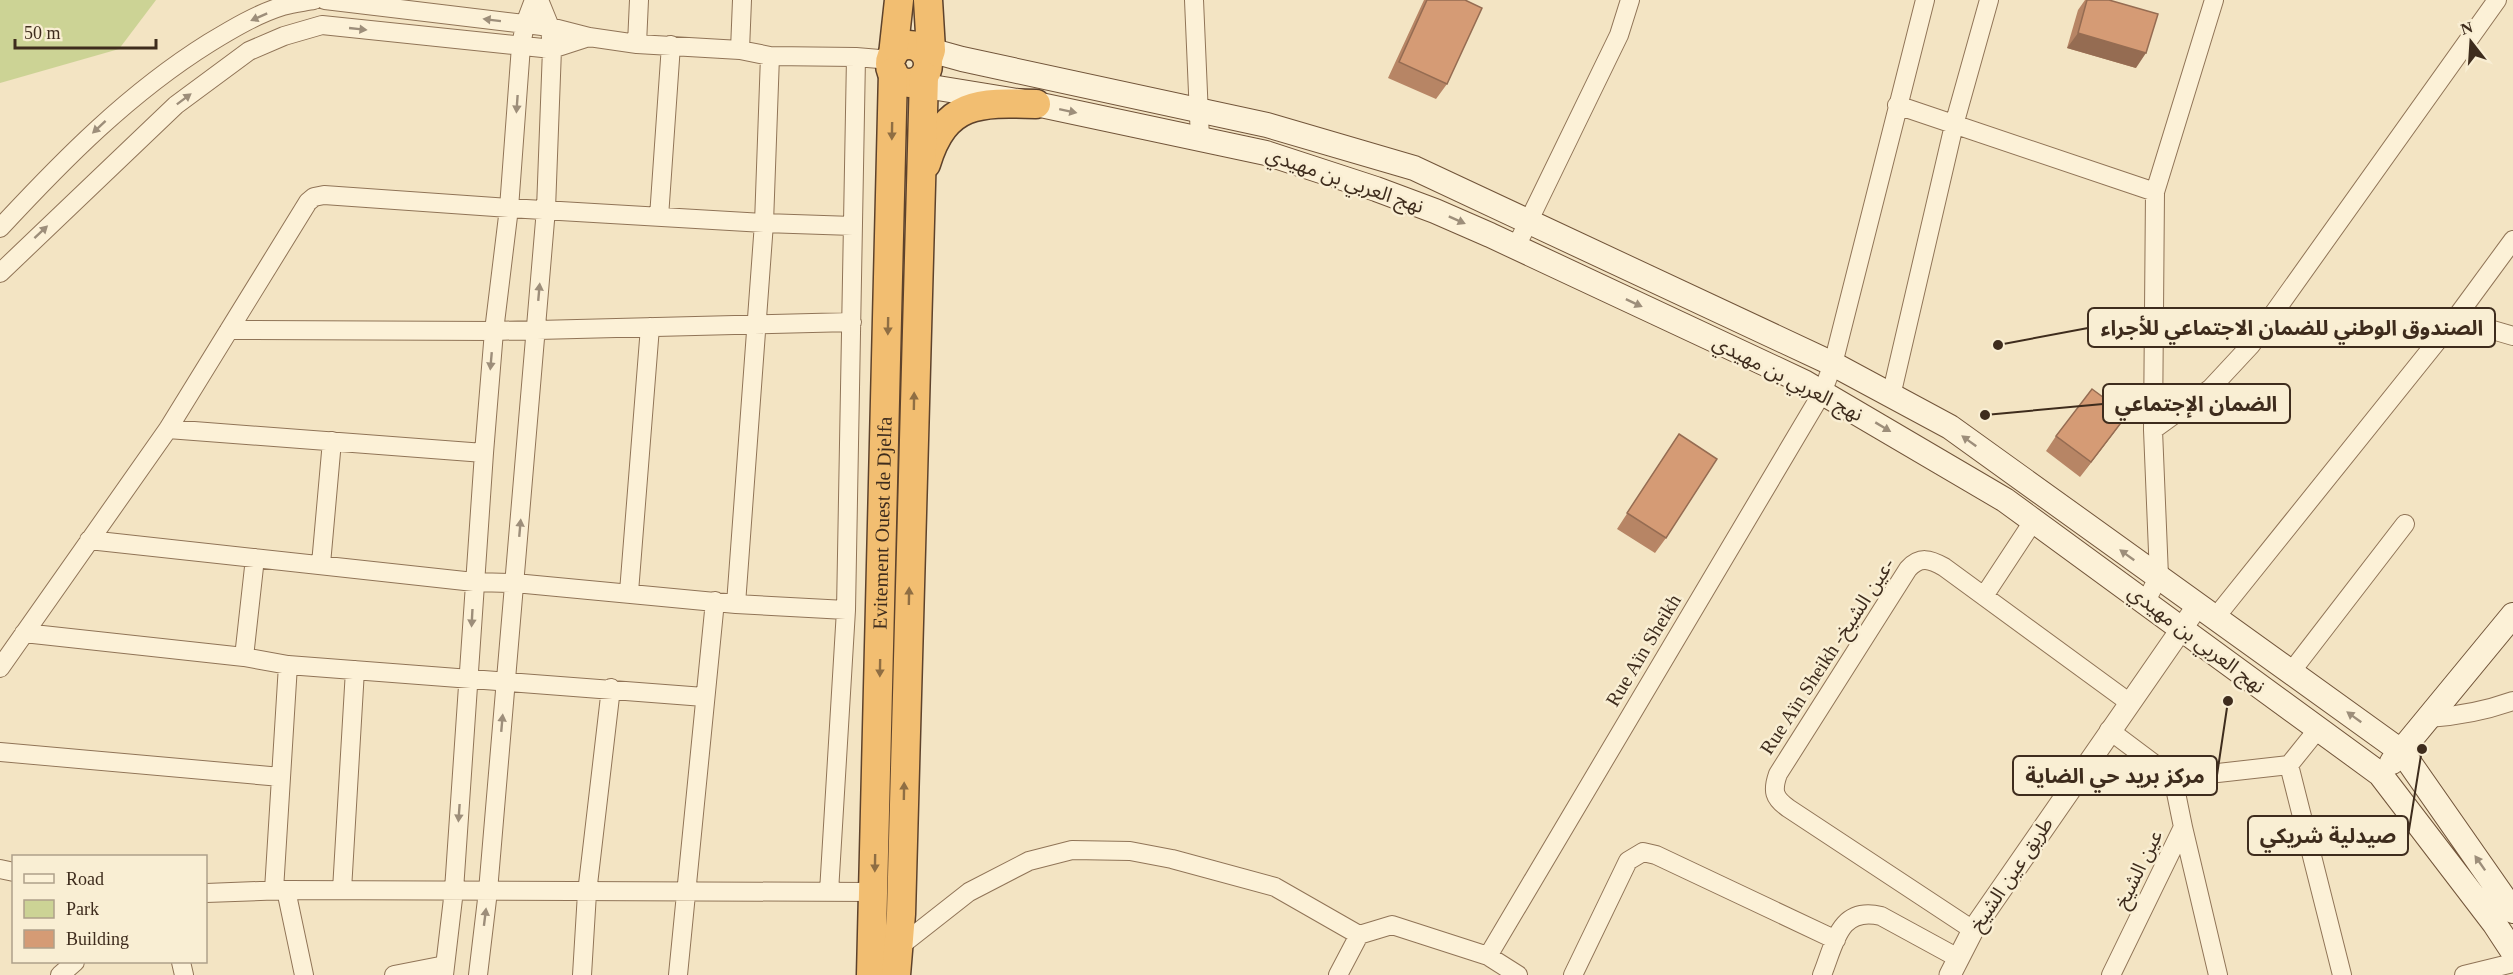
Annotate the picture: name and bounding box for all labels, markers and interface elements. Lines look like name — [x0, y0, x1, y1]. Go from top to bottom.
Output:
scale bar — [15, 12, 156, 50]
one-way arrow — [250, 12, 267, 21]
north arrow — [2441, 12, 2501, 72]
one-way arrow — [483, 15, 502, 24]
text: N — [2459, 18, 2475, 38]
text: 50 m — [24, 23, 61, 43]
one-way arrow — [349, 24, 368, 34]
one-way arrow — [176, 93, 192, 105]
one-way arrow — [512, 95, 521, 114]
one-way arrow — [1059, 107, 1078, 116]
one-way arrow — [92, 120, 107, 133]
one-way arrow — [887, 121, 897, 140]
street label: نهج العربي بن مهيدي — [1262, 143, 1427, 222]
one-way arrow — [1448, 216, 1466, 226]
one-way arrow — [34, 225, 49, 239]
one-way arrow — [535, 283, 544, 302]
one-way arrow — [1625, 298, 1642, 307]
callout: الصندوق الوطني للضمان الاجتماعي للأجراء — [2088, 308, 2495, 347]
text: الصندوق الوطني للضمان الاجتماعي للأجراء — [2101, 315, 2483, 345]
one-way arrow — [883, 316, 893, 335]
street label: نهج العربي بن مهيدي — [1707, 331, 1867, 429]
one-way arrow — [486, 351, 496, 370]
callout: الضمان الإجتماعي — [2103, 384, 2290, 423]
one-way arrow — [909, 391, 919, 410]
text: الضمان الإجتماعي — [2115, 392, 2277, 421]
street label: Evitement Ouest de Djelfa — [868, 416, 896, 630]
one-way arrow — [1875, 422, 1892, 432]
one-way arrow — [1961, 435, 1977, 447]
one-way arrow — [515, 519, 524, 538]
one-way arrow — [2120, 549, 2135, 561]
street label: Rue Aïn Sheikh -عين الشيخ- — [1755, 554, 1902, 760]
street label: نهج العربي بن مهيدي — [2122, 580, 2270, 701]
one-way arrow — [904, 586, 914, 605]
street label: Rue Aïn Sheikh — [1601, 590, 1685, 710]
one-way arrow — [468, 609, 477, 628]
one-way arrow — [875, 658, 884, 677]
one-way arrow — [2346, 712, 2362, 723]
one-way arrow — [497, 713, 507, 732]
callout: مركز بريد حي الضاية — [2013, 756, 2217, 795]
text: مركز بريد حي الضاية — [2025, 764, 2205, 793]
one-way arrow — [899, 781, 909, 800]
one-way arrow — [455, 803, 464, 822]
street label: طريق عين الشيخ — [1965, 813, 2060, 937]
callout: صيدلية شريكي — [2248, 816, 2408, 855]
text: صيدلية شريكي — [2260, 824, 2396, 853]
street label: عين الشيخ — [2110, 826, 2170, 914]
one-way arrow — [870, 853, 880, 872]
legend — [12, 855, 207, 963]
one-way arrow — [2474, 855, 2486, 871]
text: Road — [66, 869, 104, 889]
text: Park — [66, 899, 99, 919]
one-way arrow — [480, 907, 489, 926]
text: Building — [66, 929, 129, 949]

